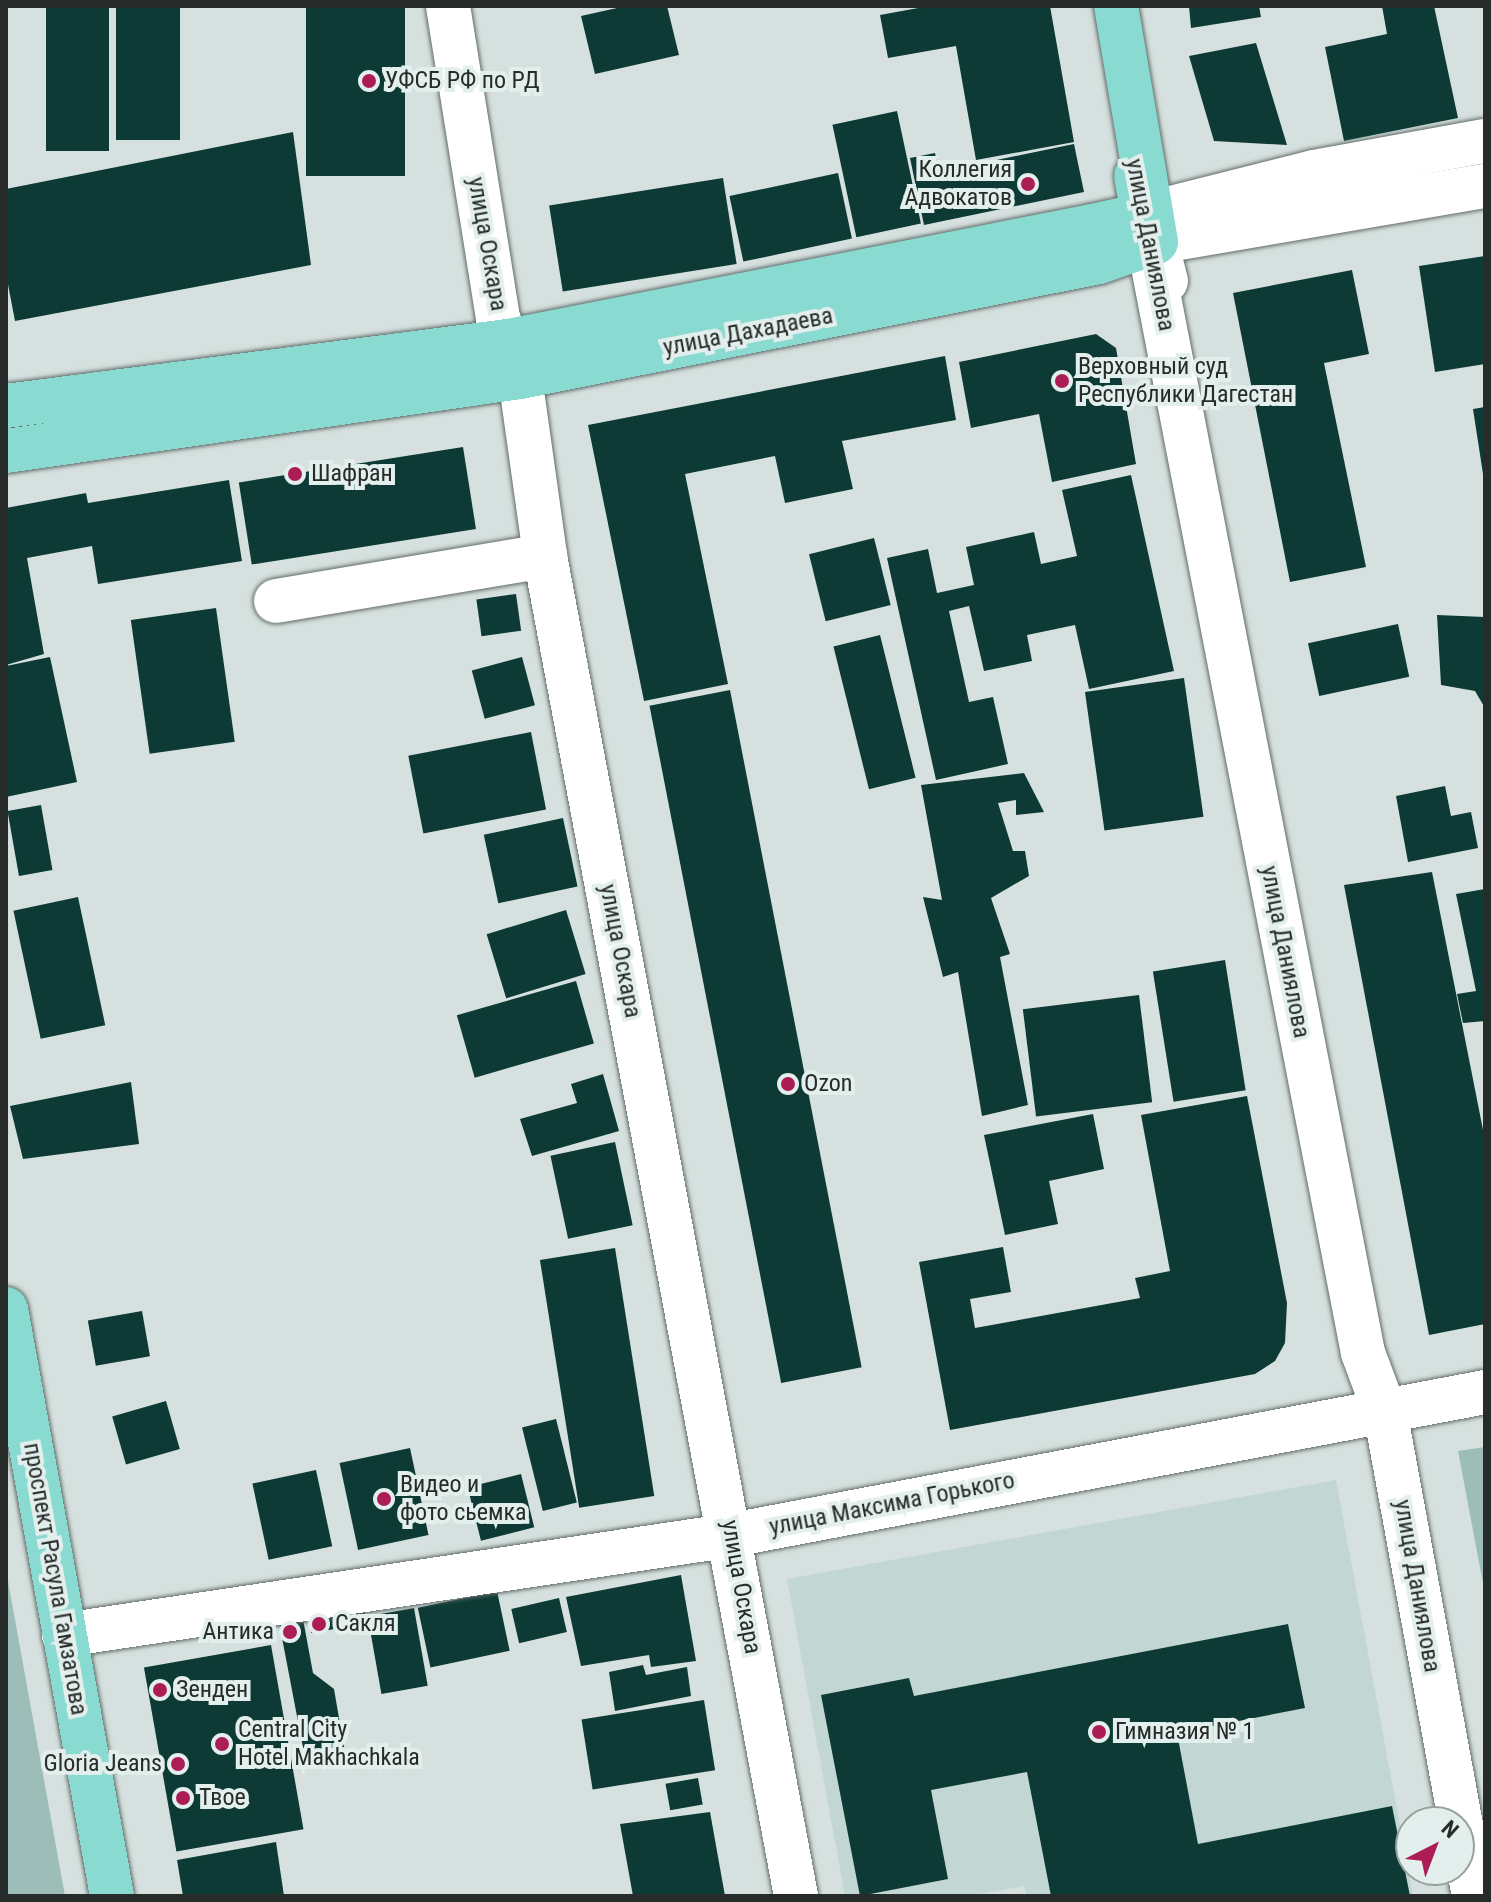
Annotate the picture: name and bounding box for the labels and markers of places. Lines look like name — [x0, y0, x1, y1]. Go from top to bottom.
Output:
place label: УФСБ РФ по РД — [385, 67, 540, 95]
marker: УФСБ РФ по РД — [360, 72, 378, 90]
place label: Коллегия Адвокатов — [904, 156, 1012, 212]
marker: Коллегия Адвокатов — [1019, 175, 1037, 193]
place label: Верховный суд Республики Дагестан — [1078, 353, 1293, 409]
marker: Верховный суд Республики Дагестан — [1053, 372, 1071, 390]
place label: Шафран — [311, 460, 393, 488]
marker: Шафран — [286, 465, 304, 483]
place label: Ozon — [804, 1070, 852, 1098]
marker: Ozon — [779, 1075, 797, 1093]
place label: Видео и фото сьемка — [400, 1471, 527, 1527]
marker: Видео и фото сьемка — [375, 1490, 393, 1508]
place label: Сакля — [335, 1610, 395, 1638]
marker: Сакля — [310, 1615, 328, 1633]
place label: Антика — [202, 1618, 274, 1646]
marker: Антика — [281, 1623, 299, 1641]
place label: Зенден — [176, 1676, 248, 1704]
marker: Зенден — [151, 1681, 169, 1699]
place label: Central City Hotel Makhachkala — [238, 1716, 420, 1772]
place label: Гимназия № 1 — [1115, 1718, 1254, 1746]
marker: Гимназия № 1 — [1090, 1723, 1108, 1741]
marker: Central City Hotel Makhachkala — [213, 1735, 231, 1753]
place label: Gloria Jeans — [44, 1750, 162, 1778]
marker: Gloria Jeans — [169, 1755, 187, 1773]
place label: Твое — [199, 1784, 246, 1812]
marker: Твое — [174, 1789, 192, 1807]

